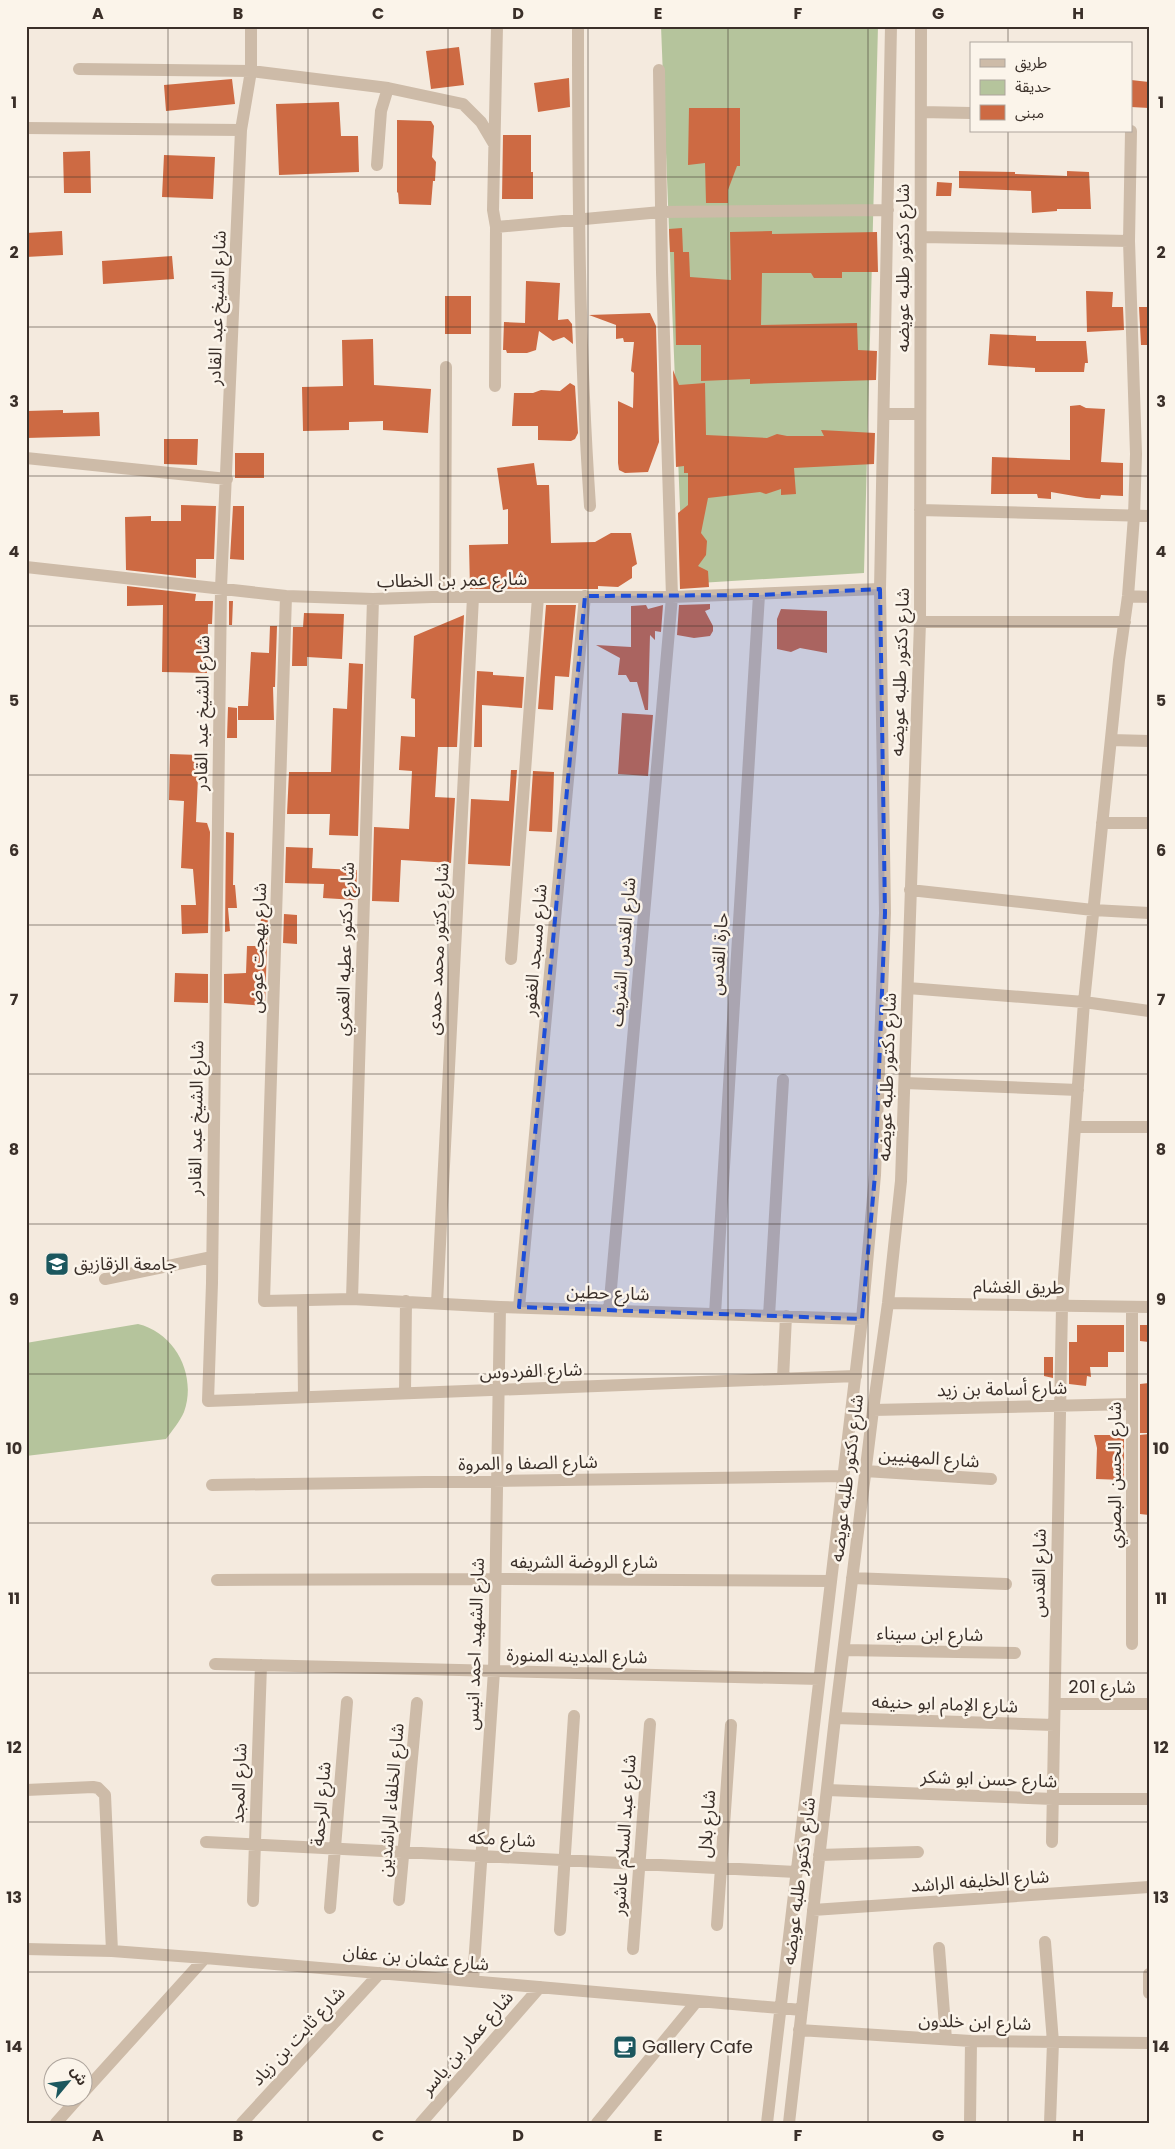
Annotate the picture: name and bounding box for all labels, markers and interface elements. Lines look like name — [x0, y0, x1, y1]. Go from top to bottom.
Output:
text: A — [92, 2, 104, 25]
text: B — [233, 2, 243, 25]
text: C — [372, 2, 384, 25]
text: D — [512, 2, 524, 25]
text: E — [654, 2, 662, 25]
text: F — [794, 2, 803, 25]
text: G — [932, 2, 944, 25]
text: H — [1072, 2, 1084, 25]
legend — [970, 42, 1132, 132]
text: طريق — [1015, 52, 1047, 73]
text: حديقة — [1015, 76, 1051, 97]
text: 1 — [11, 91, 17, 114]
text: 1 — [1158, 91, 1164, 114]
text: مبنى — [1015, 102, 1044, 123]
street label: شارع دكتور طلبه عويضه — [890, 184, 917, 352]
street label: شارع الشيخ عبد القادر — [201, 230, 234, 387]
text: 2 — [9, 241, 19, 264]
text: 2 — [1156, 241, 1166, 264]
text: 3 — [9, 390, 19, 413]
text: 3 — [1156, 390, 1166, 413]
text: 4 — [9, 540, 20, 563]
text: 4 — [1156, 540, 1167, 563]
street label: شارع عمر بن الخطاب — [377, 566, 527, 595]
street label: شارع دكتور طلبه عويضه — [884, 587, 917, 757]
street label: شارع الشيخ عبد القادر — [188, 635, 217, 792]
text: 5 — [9, 689, 19, 712]
text: 5 — [1156, 689, 1166, 712]
text: 6 — [9, 839, 19, 862]
text: 6 — [1156, 839, 1166, 862]
street label: شارع دكتور عطيه الغمري — [329, 862, 362, 1037]
street label: شارع دكتور محمد حمدى — [421, 862, 456, 1036]
street label: شارع القدس الشريف — [604, 876, 643, 1028]
street label: شارع بهجت عوض — [243, 882, 274, 1014]
street label: شارع مسجد الغفور — [516, 883, 555, 1018]
street label: حارة القدس — [703, 912, 734, 996]
text: 7 — [10, 988, 19, 1011]
text: 7 — [1157, 988, 1166, 1011]
street label: شارع دكتور طلبه عويضه — [871, 992, 904, 1162]
street label: شارع الشيخ عبد القادر — [182, 1040, 211, 1197]
text: 8 — [9, 1138, 19, 1161]
text: 8 — [1156, 1138, 1166, 1161]
school or university icon: جامعة الزقازيق — [44, 1251, 70, 1277]
place label: جامعة الزقازيق — [74, 1251, 177, 1276]
street label: طريق الغشام — [973, 1273, 1065, 1302]
street label: شارع حطين — [566, 1279, 650, 1308]
text: 9 — [9, 1288, 19, 1311]
text: 9 — [1156, 1288, 1166, 1311]
street label: شارع الفردوس — [479, 1356, 583, 1387]
street label: شارع أسامة بن زيد — [937, 1375, 1067, 1404]
street label: شارع دكتور طلبه عويضه — [824, 1393, 871, 1563]
street label: شارع الحسن البصري — [1102, 1402, 1129, 1548]
text: 10 — [6, 1437, 22, 1460]
text: 10 — [1153, 1437, 1169, 1460]
street label: شارع المهنيين — [878, 1442, 980, 1475]
street label: شارع الصفا و المروة — [458, 1449, 598, 1478]
street label: شارع القدس — [1025, 1528, 1054, 1618]
street label: شارع الروضة الشريفه — [510, 1549, 658, 1576]
street label: شارع الشهيد احمد انيس — [459, 1557, 492, 1731]
text: 11 — [8, 1587, 20, 1610]
text: 11 — [1155, 1587, 1167, 1610]
street label: شارع ابن سيناء — [876, 1620, 984, 1649]
street label: شارع المدينه المنورة — [506, 1642, 648, 1671]
street label: شارع 201 — [1068, 1674, 1136, 1701]
street label: شارع الإمام ابو حنيفه — [871, 1688, 1019, 1721]
street label: شارع الخلفاء الراشدين — [371, 1722, 412, 1878]
text: 12 — [6, 1736, 22, 1759]
text: 12 — [1153, 1736, 1169, 1759]
street label: شارع المجد — [225, 1742, 254, 1824]
street label: شارع عبد السلام عاشور — [605, 1754, 644, 1918]
street label: شارع الرحمة — [304, 1761, 339, 1848]
street label: شارع حسن ابو شكر — [919, 1764, 1058, 1795]
street label: شارع بلال — [692, 1789, 723, 1859]
street label: شارع دكتور طلبه عويضه — [776, 1796, 823, 1966]
street label: شارع مكه — [468, 1824, 536, 1855]
street label: شارع الخليفه الراشد — [910, 1863, 1050, 1900]
text: 13 — [6, 1886, 22, 1909]
text: 13 — [1153, 1886, 1169, 1909]
street label: شارع عثمان بن عفان — [342, 1939, 490, 1978]
street label: شارع ثابت بن زياد — [245, 1980, 352, 2092]
street label: شارع عمار بن ياسر — [414, 1985, 520, 2102]
street label: شارع ابن خلدون — [918, 2007, 1032, 2038]
cafe icon: Gallery Cafe — [612, 2034, 638, 2060]
place label: Gallery Cafe — [642, 2034, 753, 2059]
text: 14 — [6, 2035, 23, 2058]
text: 14 — [1153, 2035, 1170, 2058]
north arrow — [42, 2056, 92, 2106]
text: ش — [66, 2062, 93, 2089]
text: A — [92, 2124, 104, 2147]
text: B — [233, 2124, 243, 2147]
text: C — [372, 2124, 384, 2147]
text: D — [512, 2124, 524, 2147]
text: E — [654, 2124, 662, 2147]
text: F — [794, 2124, 803, 2147]
text: G — [932, 2124, 944, 2147]
text: H — [1072, 2124, 1084, 2147]

